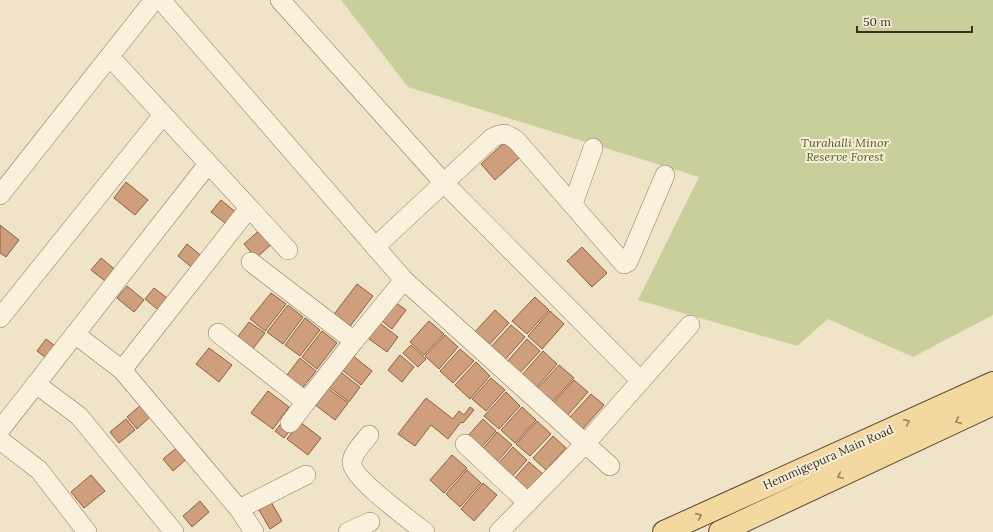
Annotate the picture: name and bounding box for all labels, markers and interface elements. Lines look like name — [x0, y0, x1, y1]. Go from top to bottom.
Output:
scale bar — [857, 8, 972, 34]
text: 50 m — [863, 14, 891, 29]
park label: Turahalli Minor Reserve Forest — [801, 135, 889, 164]
one-way arrow — [954, 416, 962, 424]
one-way arrow — [903, 418, 910, 426]
street label: Hemmigepura Main Road — [760, 421, 896, 493]
one-way arrow — [837, 471, 844, 479]
one-way arrow — [695, 513, 703, 521]

